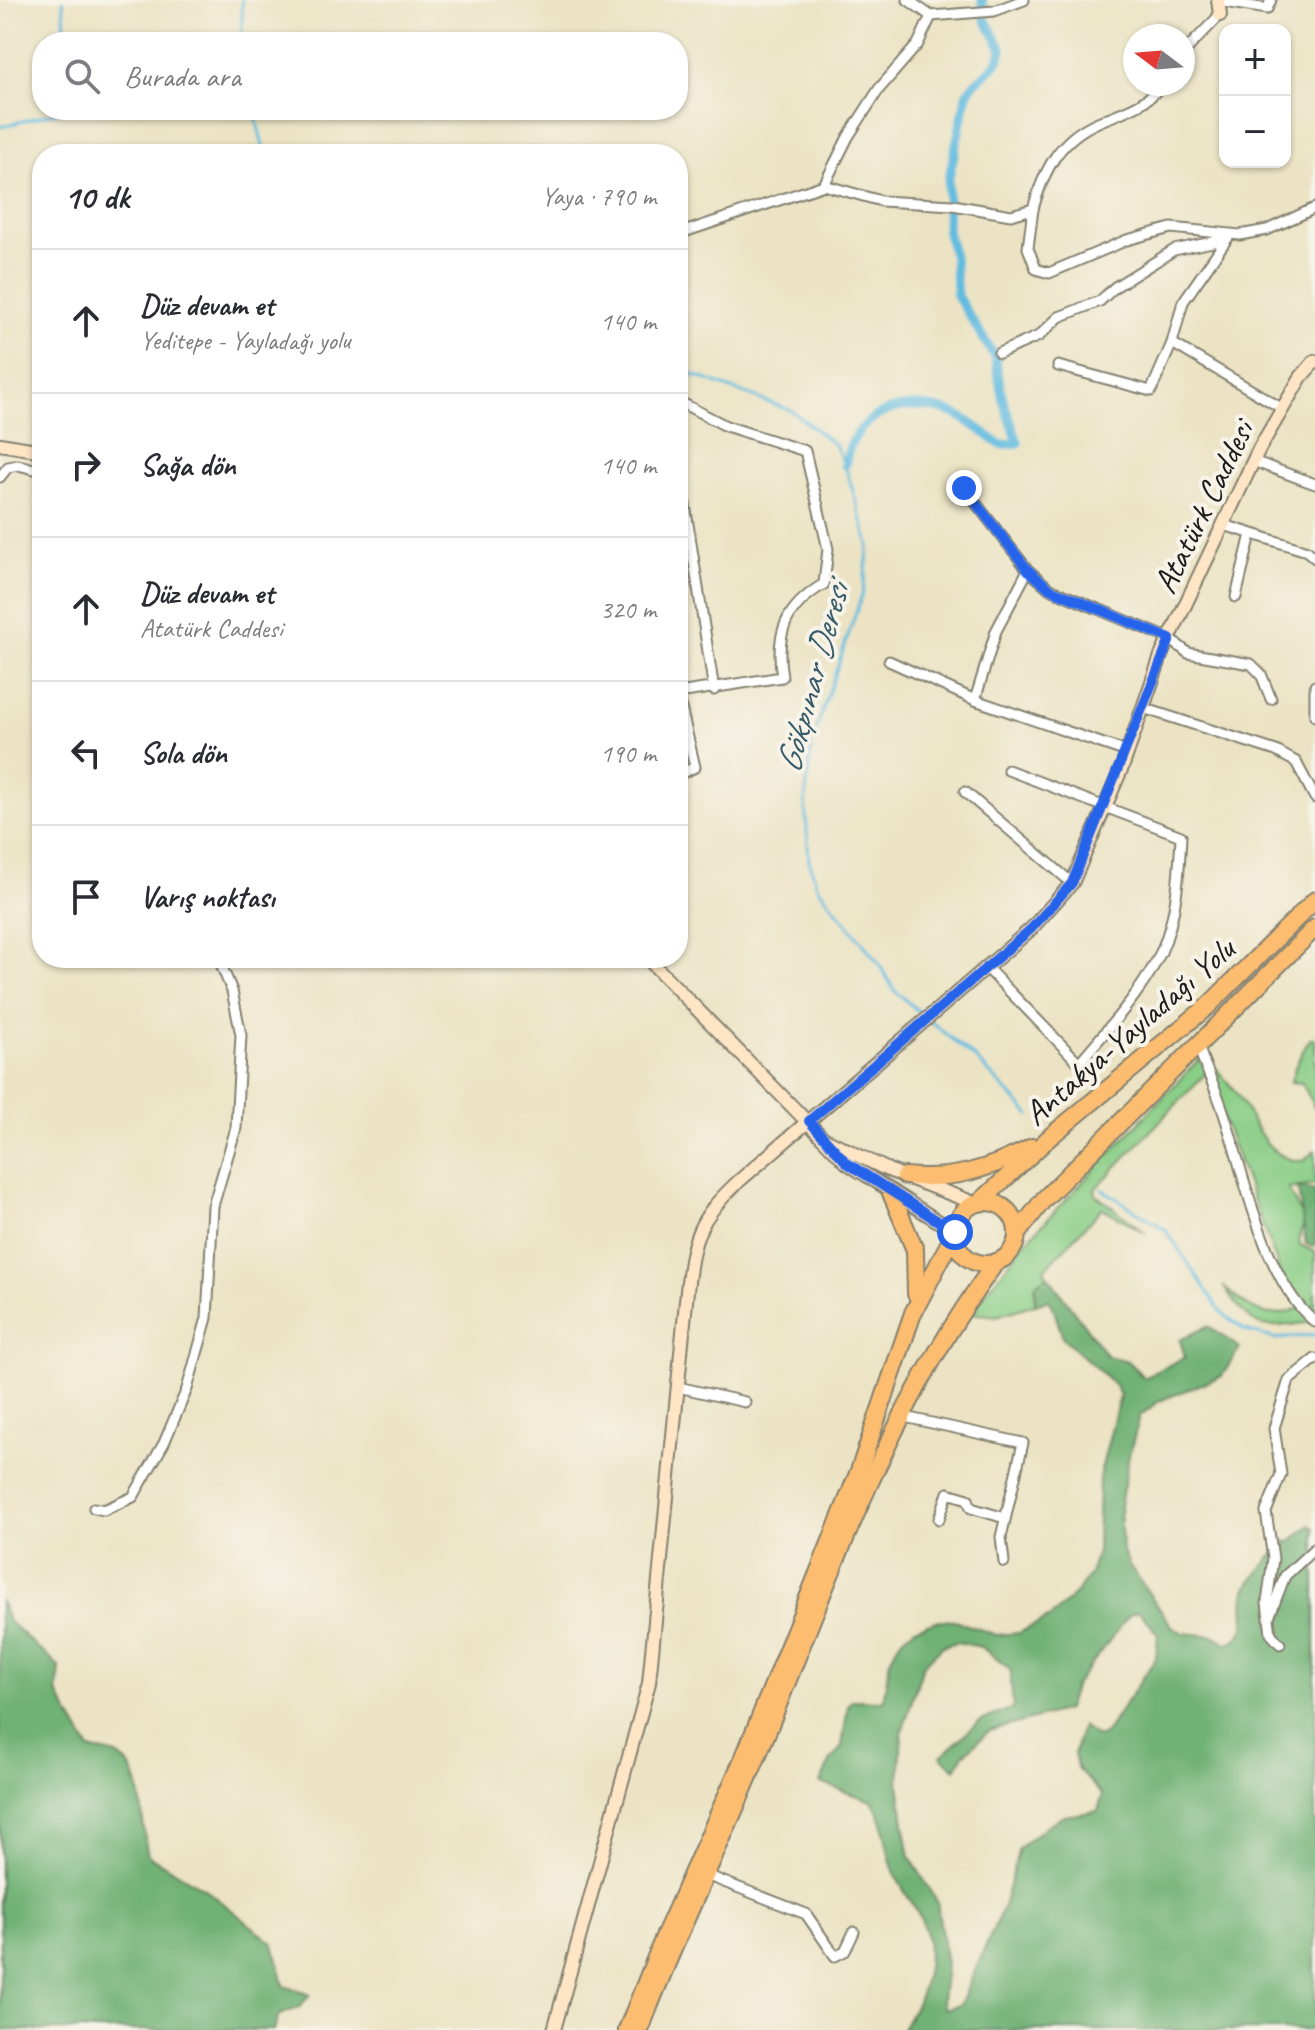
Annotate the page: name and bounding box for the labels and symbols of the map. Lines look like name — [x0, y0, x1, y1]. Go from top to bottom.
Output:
north arrow — [1123, 24, 1195, 96]
street label: Atatürk Caddesi — [1143, 410, 1265, 600]
route end — [946, 470, 982, 506]
water label: Gökpınar Deresi — [765, 571, 861, 777]
street label: Antakya-Yayladağı Yolu — [1014, 926, 1245, 1135]
route start — [937, 1214, 973, 1250]

